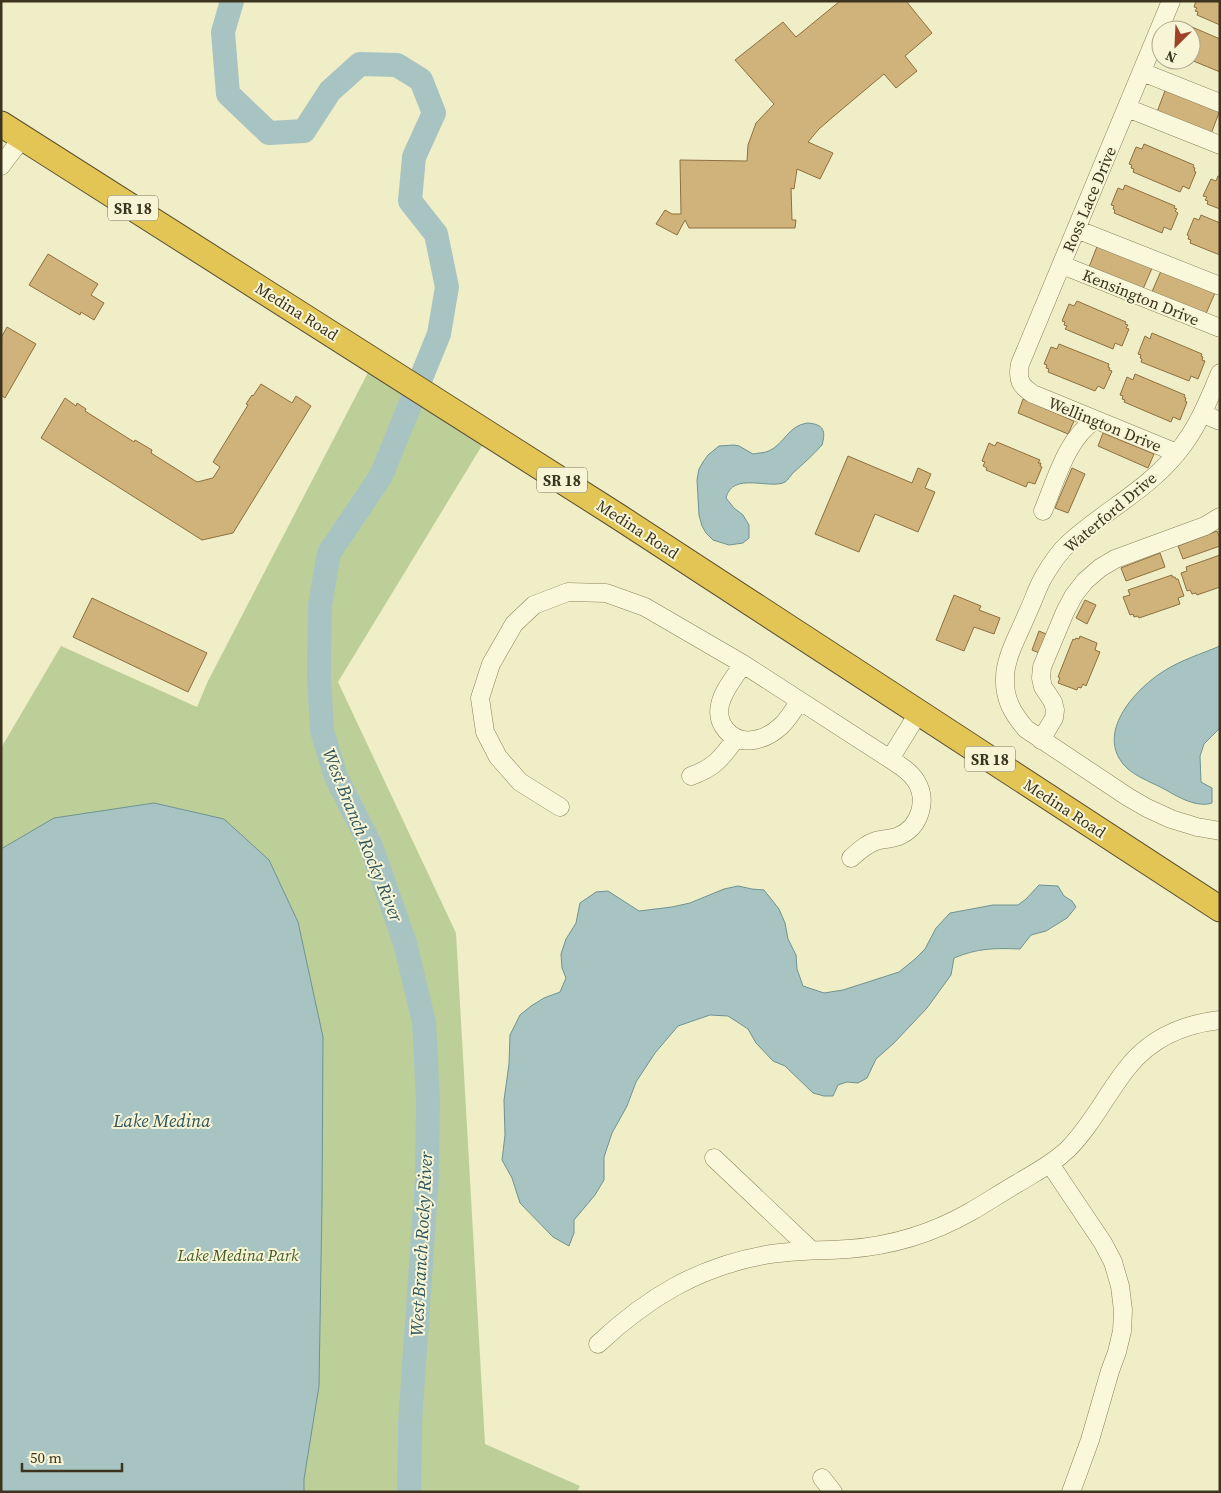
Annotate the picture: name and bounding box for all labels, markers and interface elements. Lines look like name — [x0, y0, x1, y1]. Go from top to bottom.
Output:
north arrow — [1151, 20, 1201, 70]
text: N — [1162, 46, 1179, 68]
street label: Ross Lace Drive — [1057, 143, 1121, 255]
road number: SR 18 — [108, 196, 158, 220]
street label: Kensington Drive — [1079, 264, 1203, 330]
street label: Medina Road — [251, 277, 343, 345]
street label: Wellington Drive — [1045, 391, 1165, 457]
street label: Waterford Drive — [1059, 467, 1161, 557]
road number: SR 18 — [537, 468, 587, 492]
street label: Medina Road — [593, 494, 683, 564]
water label: West Branch Rocky River — [317, 745, 410, 926]
road number: SR 18 — [965, 746, 1015, 772]
street label: Medina Road — [1020, 773, 1110, 843]
water label: Lake Medina — [112, 1108, 211, 1133]
water label: West Branch Rocky River — [404, 1150, 438, 1337]
park label: Lake Medina Park — [177, 1244, 299, 1266]
scale bar — [22, 1440, 122, 1472]
text: 50 m — [30, 1447, 62, 1468]

